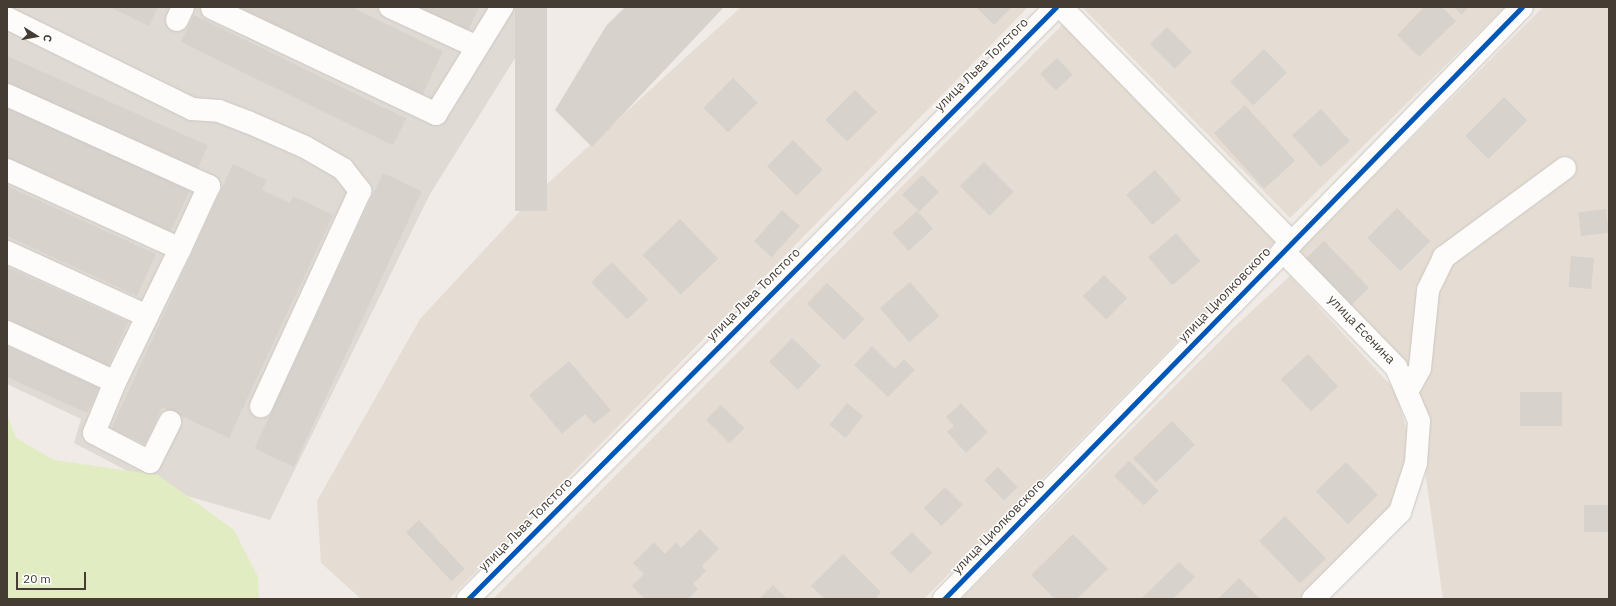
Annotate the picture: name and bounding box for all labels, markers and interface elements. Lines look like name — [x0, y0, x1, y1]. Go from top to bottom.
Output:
street label: улица Льва Толстого — [932, 15, 1032, 115]
north arrow — [16, 16, 56, 56]
text: С — [40, 33, 55, 43]
street label: улица Циолковского — [1176, 244, 1274, 346]
street label: улица Льва Толстого — [704, 245, 804, 345]
street label: улица Есенина — [1324, 292, 1398, 368]
street label: улица Льва Толстого — [476, 475, 576, 575]
street label: улица Циолковского — [950, 476, 1048, 578]
scale bar — [18, 564, 88, 590]
text: 20 m — [23, 571, 51, 586]

